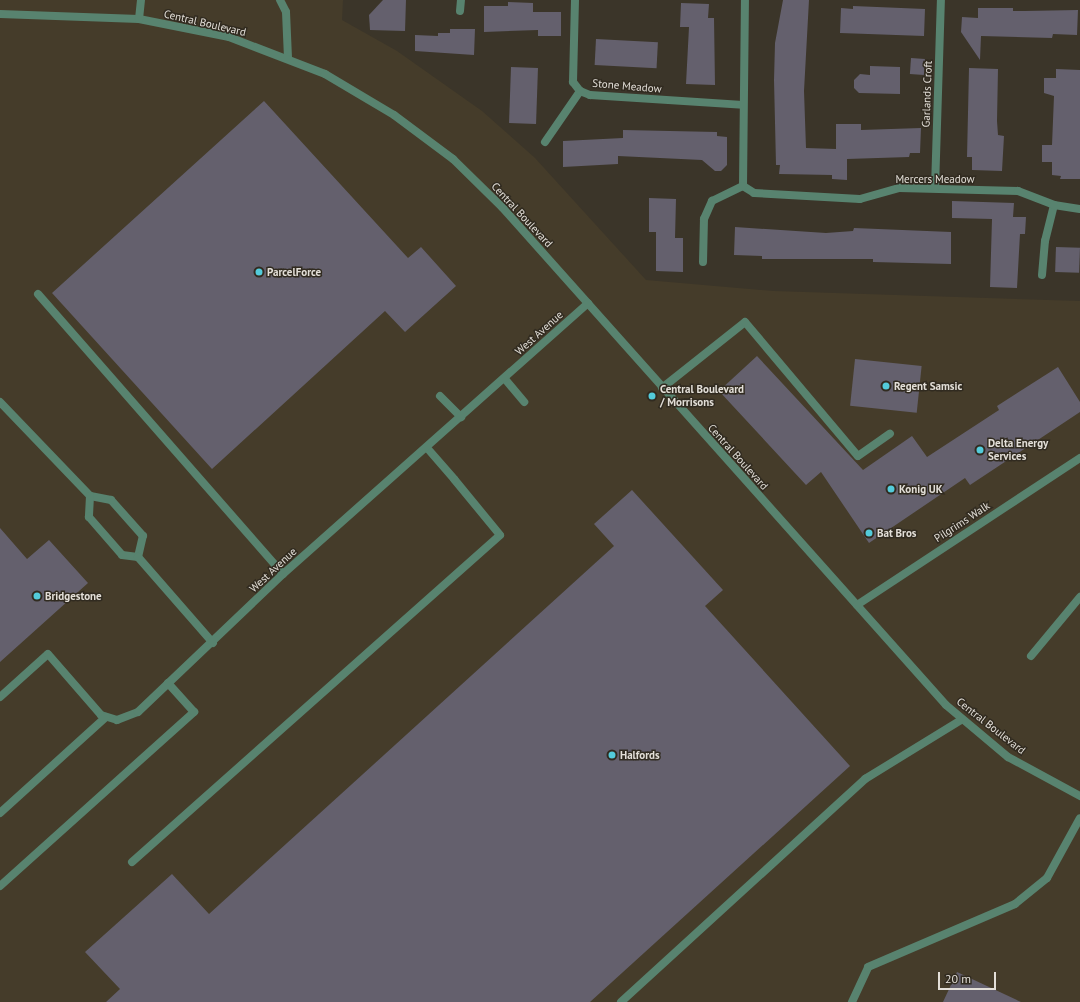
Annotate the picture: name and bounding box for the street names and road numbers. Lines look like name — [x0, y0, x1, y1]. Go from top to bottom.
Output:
street label: Central Boulevard — [163, 7, 247, 39]
street label: Garlands Croft — [919, 60, 935, 128]
street label: Stone Meadow — [592, 76, 662, 96]
street label: Mercers Meadow — [895, 172, 975, 186]
street label: Central Boulevard — [489, 180, 555, 250]
street label: West Avenue — [512, 308, 566, 358]
street label: Central Boulevard — [705, 421, 771, 493]
street label: Pilgrims Walk — [932, 499, 992, 545]
street label: West Avenue — [247, 545, 299, 595]
street label: Central Boulevard — [954, 695, 1028, 757]

